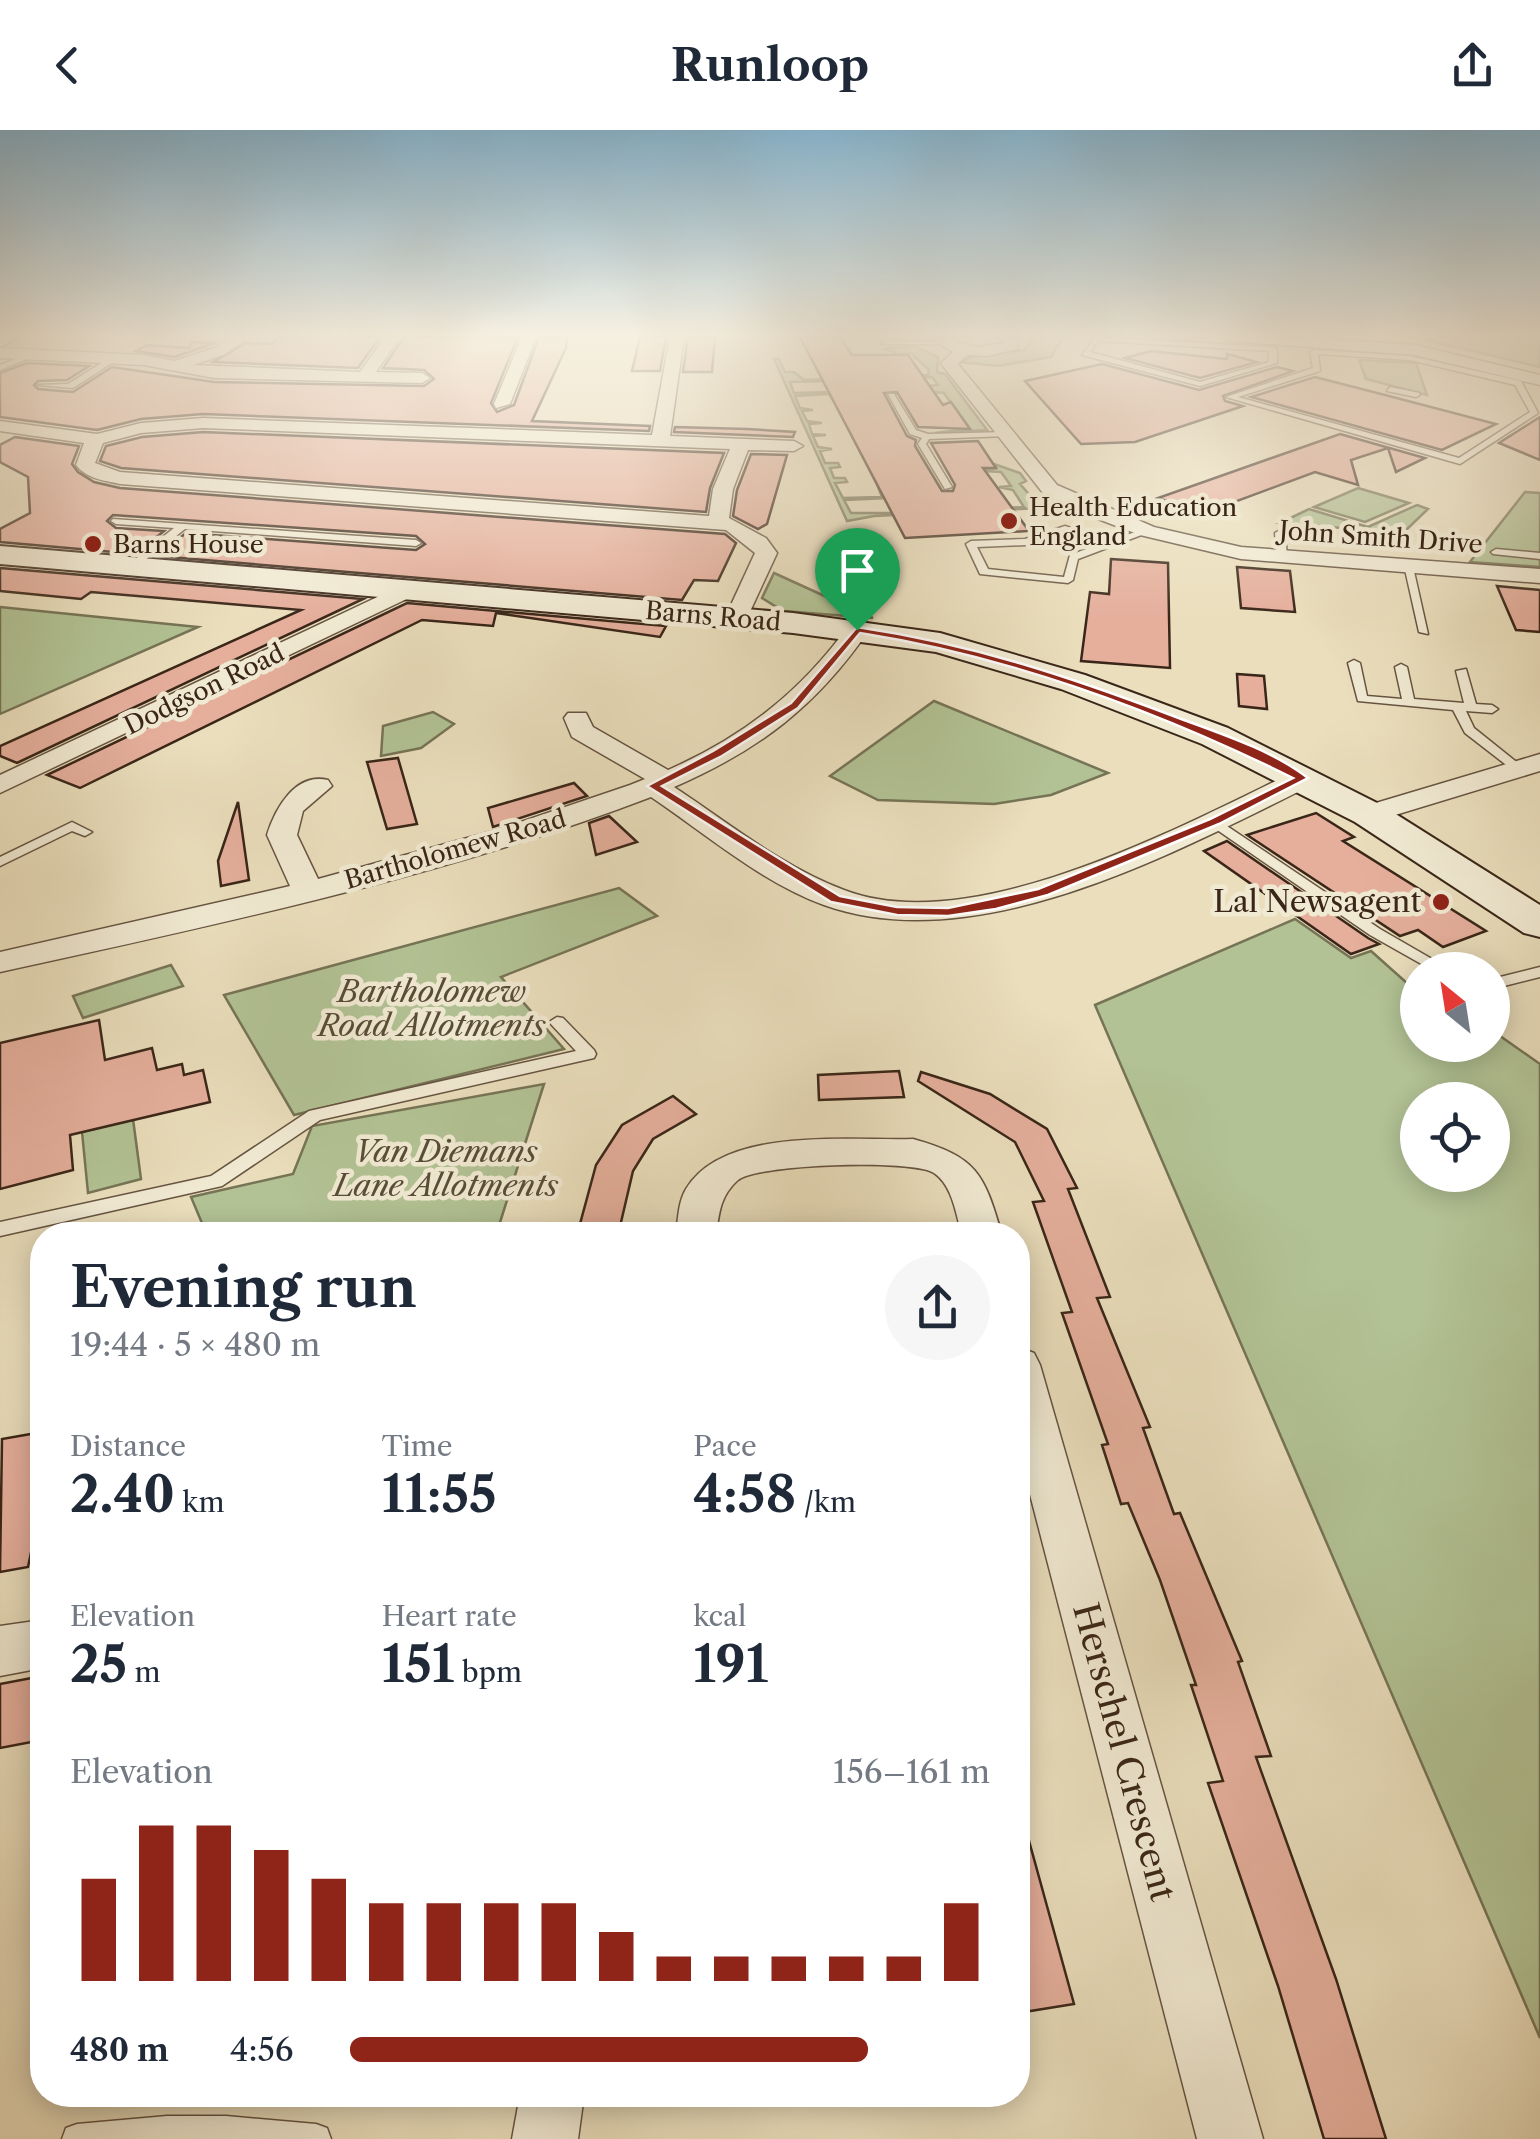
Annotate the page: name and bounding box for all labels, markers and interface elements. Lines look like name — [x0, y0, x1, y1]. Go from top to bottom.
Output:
text: Runloop — [671, 37, 869, 93]
icon: back — [40, 38, 95, 93]
icon: share — [1445, 38, 1500, 93]
place label: Health Education England — [1029, 492, 1238, 552]
marker: Health Education England — [998, 510, 1020, 532]
street label: John Smith Drive — [1274, 515, 1484, 560]
pin — [815, 528, 900, 631]
place label: Barns House — [113, 529, 264, 560]
marker: Barns House — [82, 533, 104, 555]
icon: arrive — [830, 543, 885, 598]
street label: Barns Road — [644, 595, 782, 638]
street label: Dodgson Road — [119, 637, 289, 742]
street label: Bartholomew Road — [341, 803, 569, 896]
place label: Lal Newsagent — [1213, 883, 1421, 920]
marker: Lal Newsagent — [1430, 891, 1452, 913]
north arrow — [1400, 952, 1510, 1062]
map controls — [1400, 952, 1510, 1192]
park label: Bartholomew Road Allotments — [316, 973, 546, 1044]
button: locate — [1400, 1082, 1510, 1192]
park label: Van Diemans Lane Allotments — [332, 1133, 559, 1204]
text: Evening run — [70, 1254, 417, 1321]
button: share — [885, 1255, 990, 1360]
text: 19:44 · 5 × 480 m — [70, 1325, 320, 1364]
text: Distance — [70, 1429, 186, 1463]
text: Time — [382, 1429, 452, 1463]
text: Pace — [693, 1429, 757, 1463]
text: 2.40 — [70, 1463, 175, 1525]
text: 11:55 — [382, 1463, 497, 1525]
text: 4:58 — [693, 1463, 796, 1525]
text: km — [175, 1485, 225, 1519]
text: /km — [796, 1485, 856, 1519]
street label: Herschel Crescent — [1064, 1598, 1185, 1906]
text: Elevation — [70, 1599, 195, 1633]
text: Heart rate — [382, 1599, 517, 1633]
text: kcal — [693, 1599, 746, 1633]
text: 25 — [70, 1633, 127, 1695]
text: 151 — [382, 1633, 454, 1695]
text: 191 — [693, 1633, 768, 1695]
text: m — [127, 1655, 161, 1689]
text: bpm — [454, 1655, 522, 1689]
text: Elevation — [70, 1752, 213, 1791]
text: 156–161 m — [833, 1752, 990, 1791]
text: 480 m — [70, 2030, 169, 2069]
text: 4:56 — [230, 2030, 294, 2069]

